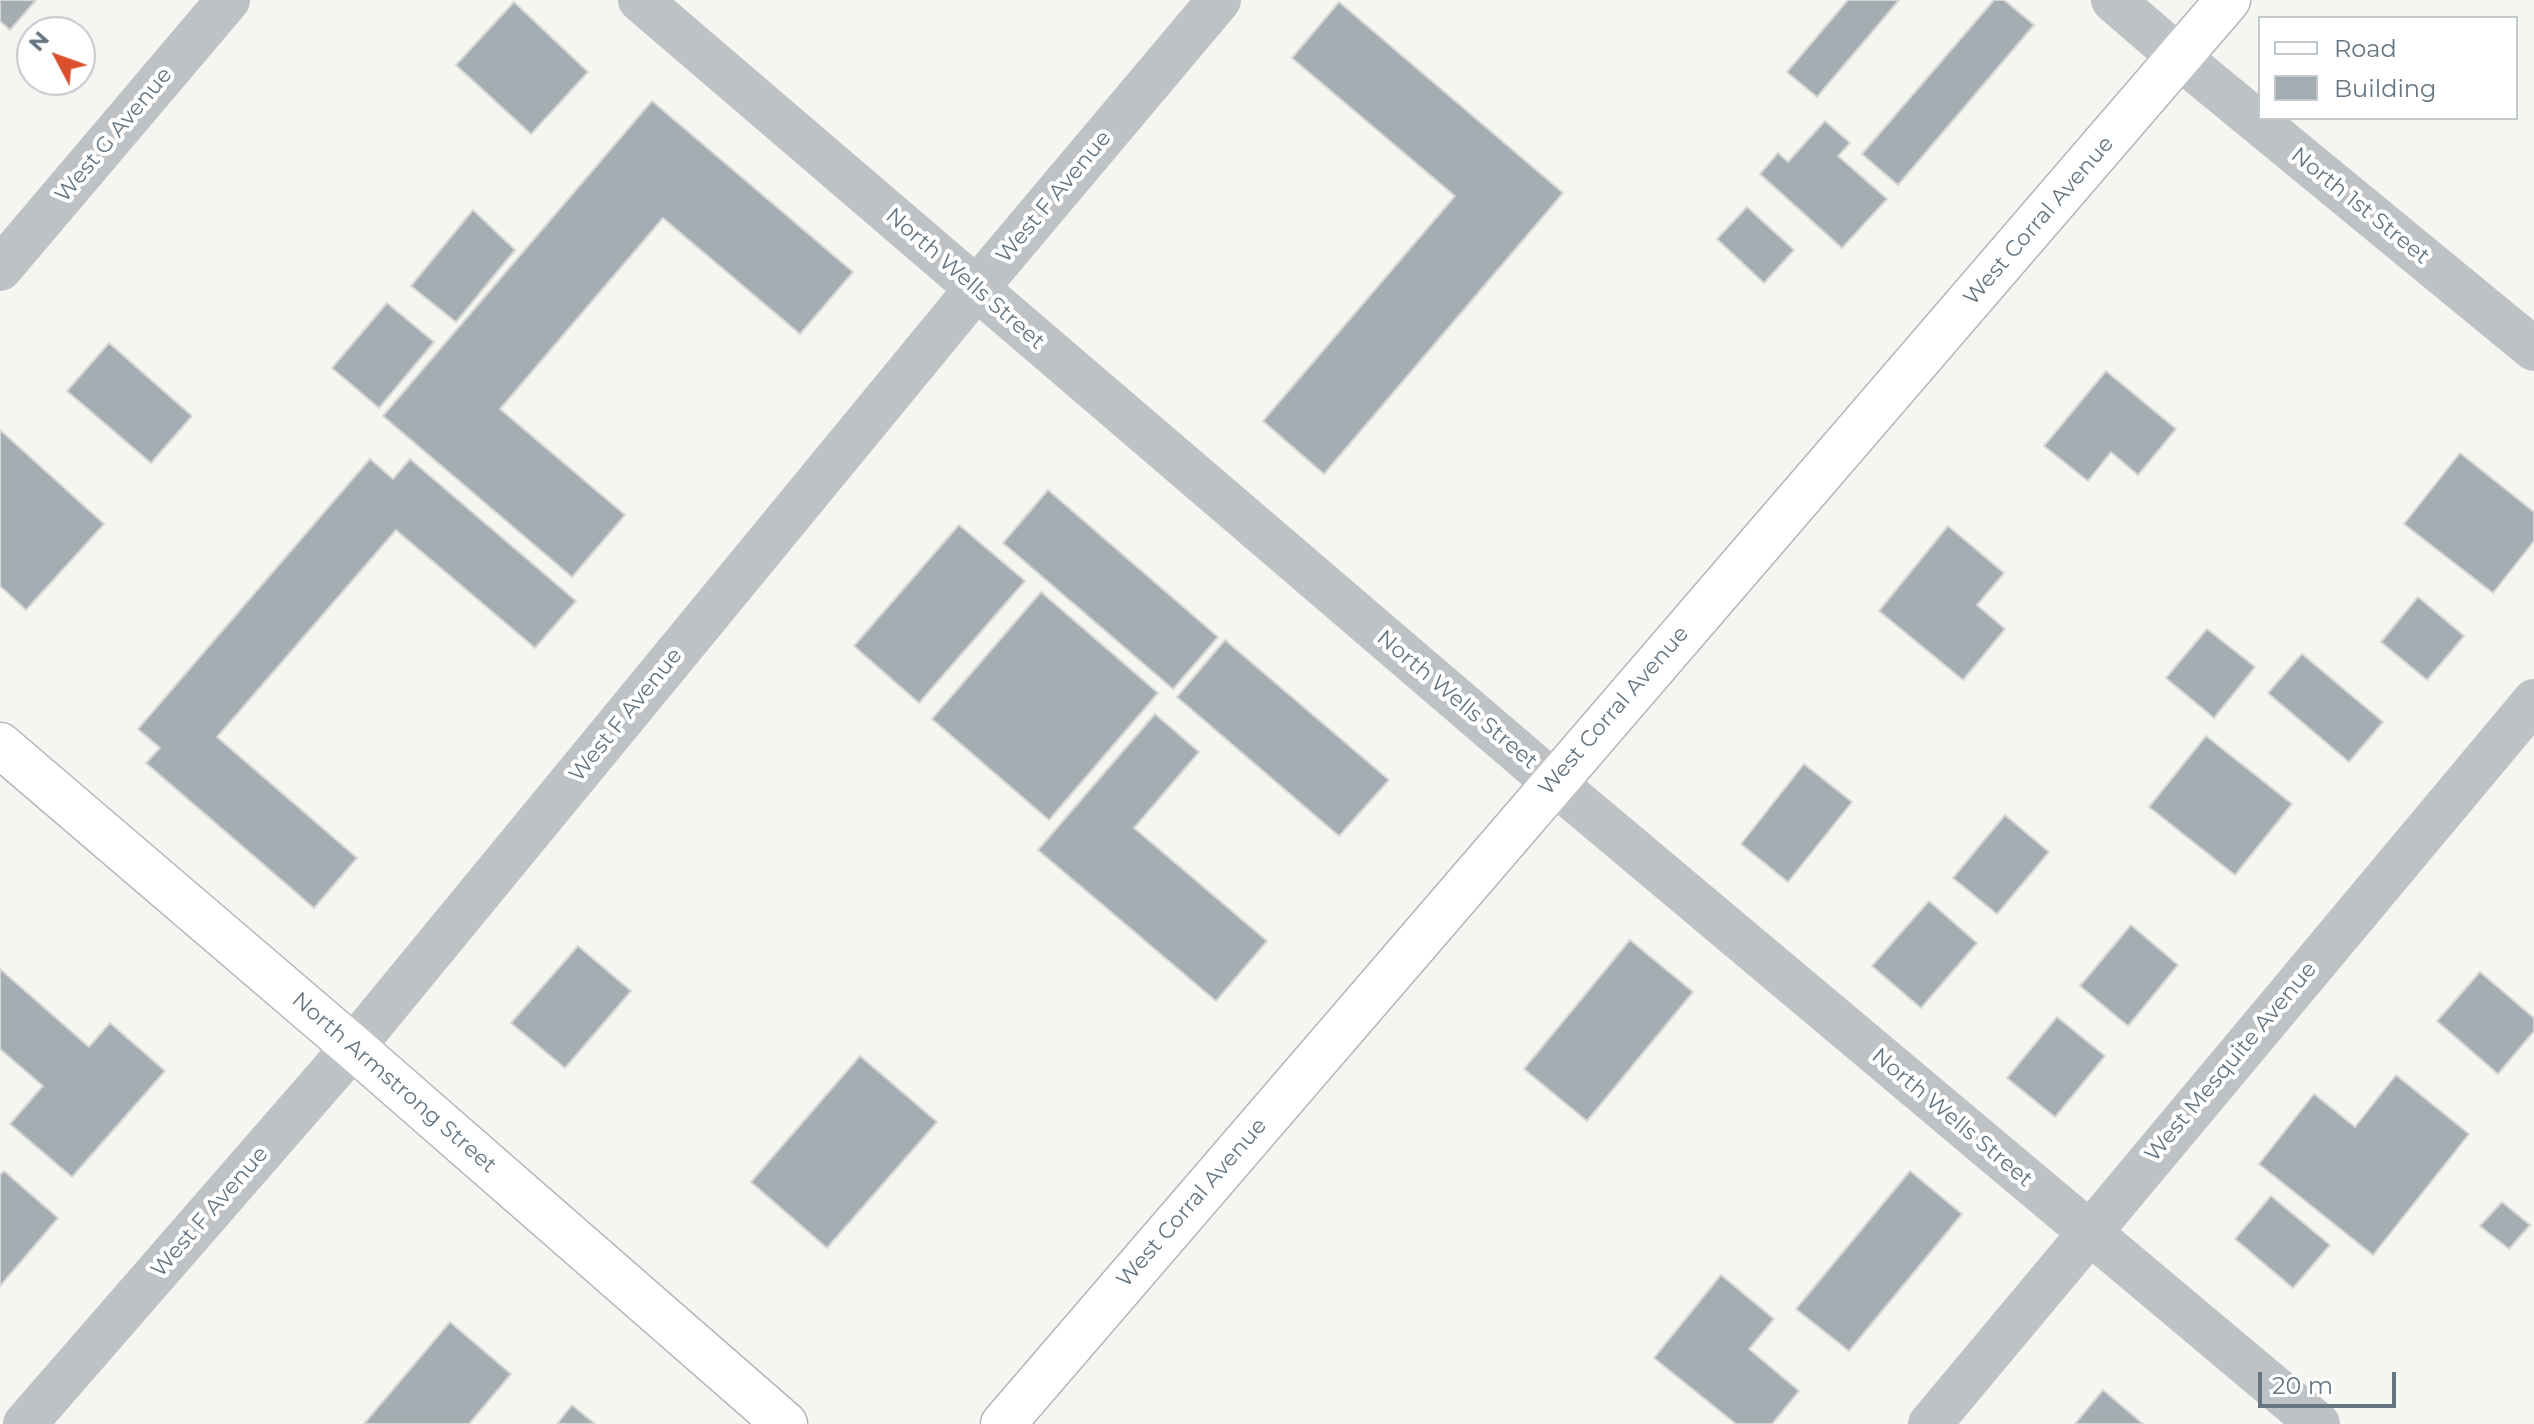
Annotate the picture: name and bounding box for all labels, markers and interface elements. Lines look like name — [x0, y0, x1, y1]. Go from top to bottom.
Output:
north arrow — [16, 16, 96, 96]
legend — [2258, 16, 2518, 120]
text: N — [23, 26, 55, 57]
text: Road — [2334, 34, 2397, 63]
street label: West G Avenue — [50, 62, 178, 208]
text: Building — [2334, 74, 2437, 103]
street label: West F Avenue — [991, 125, 1117, 269]
street label: West Corral Avenue — [1958, 131, 2120, 311]
street label: North 1st Street — [2286, 142, 2434, 270]
street label: North Wells Street — [880, 203, 1050, 355]
street label: West Corral Avenue — [1533, 621, 1695, 801]
street label: North Wells Street — [1371, 625, 1543, 775]
street label: West F Avenue — [564, 643, 688, 787]
street label: West Mesquite Avenue — [2140, 957, 2322, 1167]
street label: North Armstrong Street — [286, 987, 502, 1179]
street label: North Wells Street — [1866, 1043, 2038, 1193]
street label: West Corral Avenue — [1111, 1113, 1273, 1293]
street label: West F Avenue — [146, 1141, 274, 1283]
scale bar — [2262, 1356, 2400, 1406]
text: 20 m — [2272, 1371, 2333, 1400]

